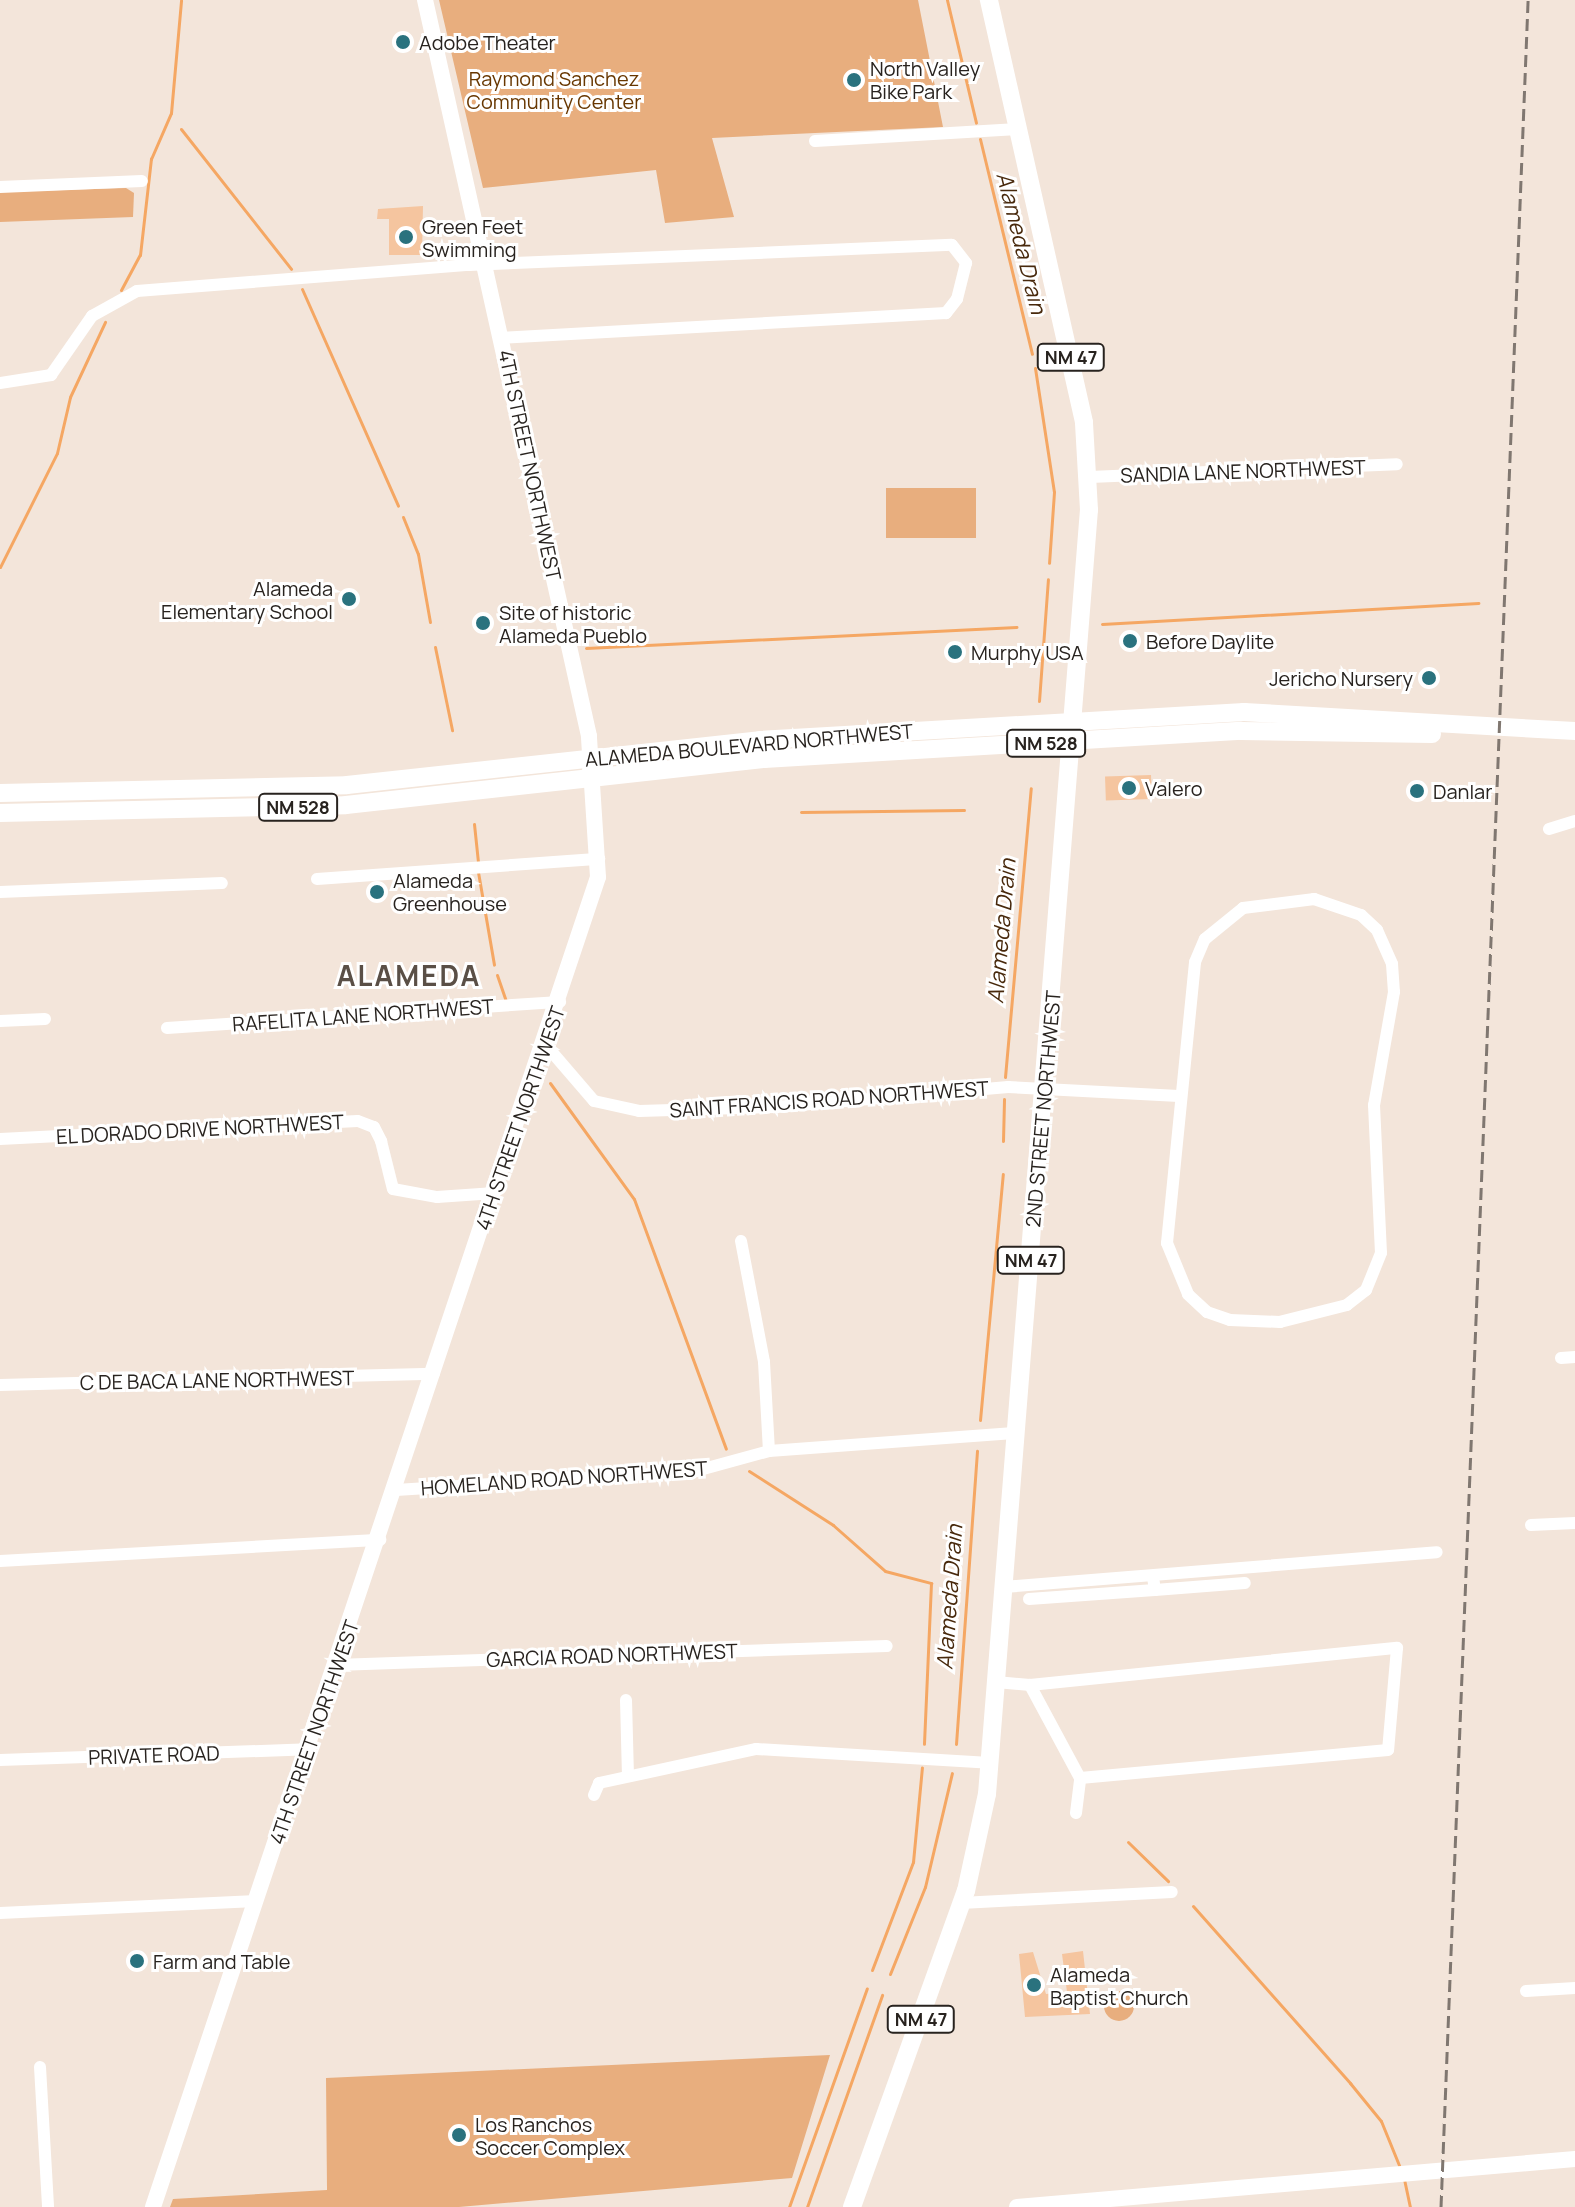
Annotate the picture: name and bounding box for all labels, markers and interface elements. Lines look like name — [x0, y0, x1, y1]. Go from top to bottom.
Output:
place label: Adobe Theater — [419, 30, 556, 54]
marker: Adobe Theater — [394, 33, 412, 51]
place label: North Valley Bike Park — [870, 56, 980, 103]
park label: Raymond Sanchez Community Center — [467, 67, 641, 114]
marker: North Valley Bike Park — [845, 71, 863, 89]
water label: Alameda Drain — [991, 169, 1051, 317]
place label: Green Feet Swimming — [422, 214, 523, 261]
marker: Green Feet Swimming — [397, 228, 415, 246]
road number: NM 47 — [1035, 343, 1107, 371]
street label: 4TH STREET NORTHWEST — [494, 347, 566, 583]
street label: SANDIA LANE NORTHWEST — [1120, 455, 1366, 487]
place label: Alameda Elementary School — [161, 576, 333, 623]
marker: Alameda Elementary School — [340, 590, 358, 608]
place label: Site of historic Alameda Pueblo — [499, 600, 647, 647]
marker: Site of historic Alameda Pueblo — [474, 614, 492, 632]
place label: Before Daylite — [1146, 629, 1274, 653]
marker: Before Daylite — [1121, 632, 1139, 650]
place label: Murphy USA — [971, 640, 1084, 664]
marker: Murphy USA — [946, 643, 964, 661]
place label: Jericho Nursery — [1269, 666, 1413, 690]
marker: Jericho Nursery — [1420, 669, 1438, 687]
street label: ALAMEDA BOULEVARD NORTHWEST — [584, 719, 914, 771]
road number: NM 528 — [1006, 729, 1086, 757]
place label: Valero — [1145, 776, 1202, 800]
marker: Valero — [1120, 779, 1138, 797]
place label: Danlar — [1433, 779, 1492, 803]
marker: Danlar — [1408, 782, 1426, 800]
road number: NM 528 — [258, 793, 338, 821]
water label: Alameda Drain — [983, 858, 1021, 1004]
place label: Alameda Greenhouse — [393, 868, 507, 915]
marker: Alameda Greenhouse — [368, 883, 386, 901]
district label: ALAMEDA — [337, 958, 481, 992]
street label: 2ND STREET NORTHWEST — [1021, 989, 1065, 1229]
street label: RAFELITA LANE NORTHWEST — [231, 994, 495, 1036]
street label: 4TH STREET NORTHWEST — [470, 1003, 570, 1233]
street label: SAINT FRANCIS ROAD NORTHWEST — [668, 1076, 990, 1122]
street label: EL DORADO DRIVE NORTHWEST — [55, 1109, 345, 1149]
road number: NM 47 — [995, 1246, 1067, 1274]
street label: C DE BACA LANE NORTHWEST — [80, 1366, 354, 1394]
street label: HOMELAND ROAD NORTHWEST — [420, 1456, 708, 1500]
water label: Alameda Drain — [932, 1524, 968, 1670]
street label: 4TH STREET NORTHWEST — [264, 1617, 364, 1847]
street label: GARCIA ROAD NORTHWEST — [486, 1639, 738, 1671]
street label: PRIVATE ROAD — [88, 1741, 220, 1769]
place label: Farm and Table — [153, 1949, 291, 1973]
marker: Farm and Table — [128, 1952, 146, 1970]
place label: Alameda Baptist Church — [1050, 1962, 1188, 2009]
marker: Alameda Baptist Church — [1025, 1976, 1043, 1994]
road number: NM 47 — [885, 2005, 957, 2033]
place label: Los Ranchos Soccer Complex — [475, 2112, 625, 2159]
marker: Los Ranchos Soccer Complex — [450, 2126, 468, 2144]

